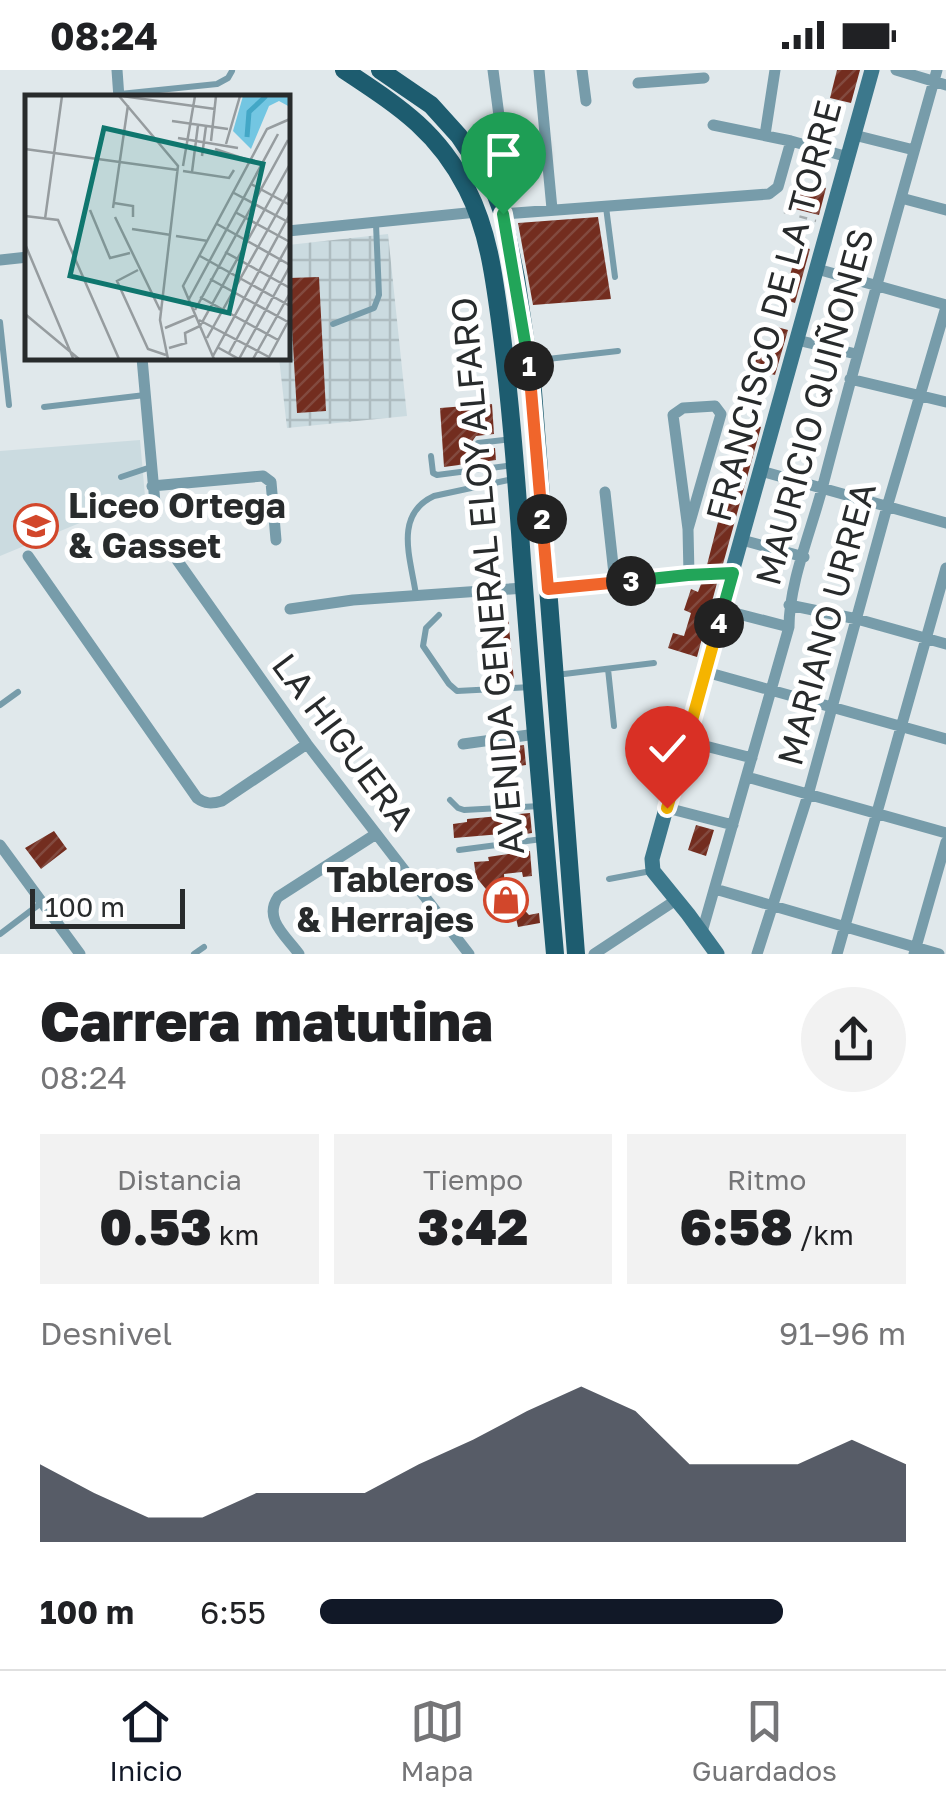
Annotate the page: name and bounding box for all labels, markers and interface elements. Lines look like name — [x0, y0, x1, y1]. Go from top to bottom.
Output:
text: 08:24 — [50, 13, 158, 58]
inset map — [25, 95, 290, 360]
street label: FRANCISCO DE LA TORRE — [697, 96, 849, 526]
pin — [461, 112, 546, 215]
icon: arrive — [476, 127, 531, 182]
street label: MAURICIO QUIÑONES — [746, 224, 882, 590]
street label: AVENIDA GENERAL ELOY ALFARO — [442, 295, 532, 857]
pin: 1 — [504, 341, 554, 391]
text: 1 — [522, 349, 536, 382]
street label: MARIANO URREA — [768, 478, 884, 770]
place label: Liceo Ortega & Gasset — [68, 484, 286, 566]
pin: 2 — [517, 494, 567, 544]
text: 2 — [533, 502, 551, 535]
school or university icon: Liceo Ortega & Gasset — [13, 503, 59, 549]
pin: 3 — [606, 556, 656, 606]
text: 3 — [622, 564, 640, 597]
pin: 4 — [694, 598, 744, 648]
text: 4 — [710, 606, 728, 639]
street label: LA HIGUERA — [264, 645, 424, 838]
pin — [625, 706, 710, 809]
icon: check — [640, 721, 695, 776]
place label: Tableros & Herrajes — [296, 858, 474, 940]
shop icon: Tableros & Herrajes — [483, 877, 529, 923]
scale bar — [30, 884, 185, 928]
text: 100 m — [45, 890, 125, 923]
text: Carrera matutina — [40, 987, 493, 1053]
button: share — [801, 987, 906, 1092]
text: 08:24 — [40, 1058, 127, 1096]
text: Distancia — [117, 1163, 242, 1196]
text: Tiempo — [423, 1163, 523, 1196]
text: Ritmo — [727, 1163, 806, 1196]
text: 0.53 — [99, 1196, 212, 1256]
text: 3:42 — [418, 1196, 528, 1256]
text: 6:58 — [680, 1196, 793, 1256]
text: km — [212, 1218, 259, 1251]
text: /km — [793, 1218, 854, 1251]
text: Desnivel — [40, 1314, 172, 1352]
text: 91–96 m — [779, 1314, 906, 1352]
text: 100 m — [40, 1593, 134, 1631]
text: 6:55 — [200, 1593, 266, 1631]
tab: Inicio — [109, 1694, 182, 1787]
tab: Mapa — [401, 1694, 473, 1787]
tab: Guardados — [692, 1694, 837, 1787]

